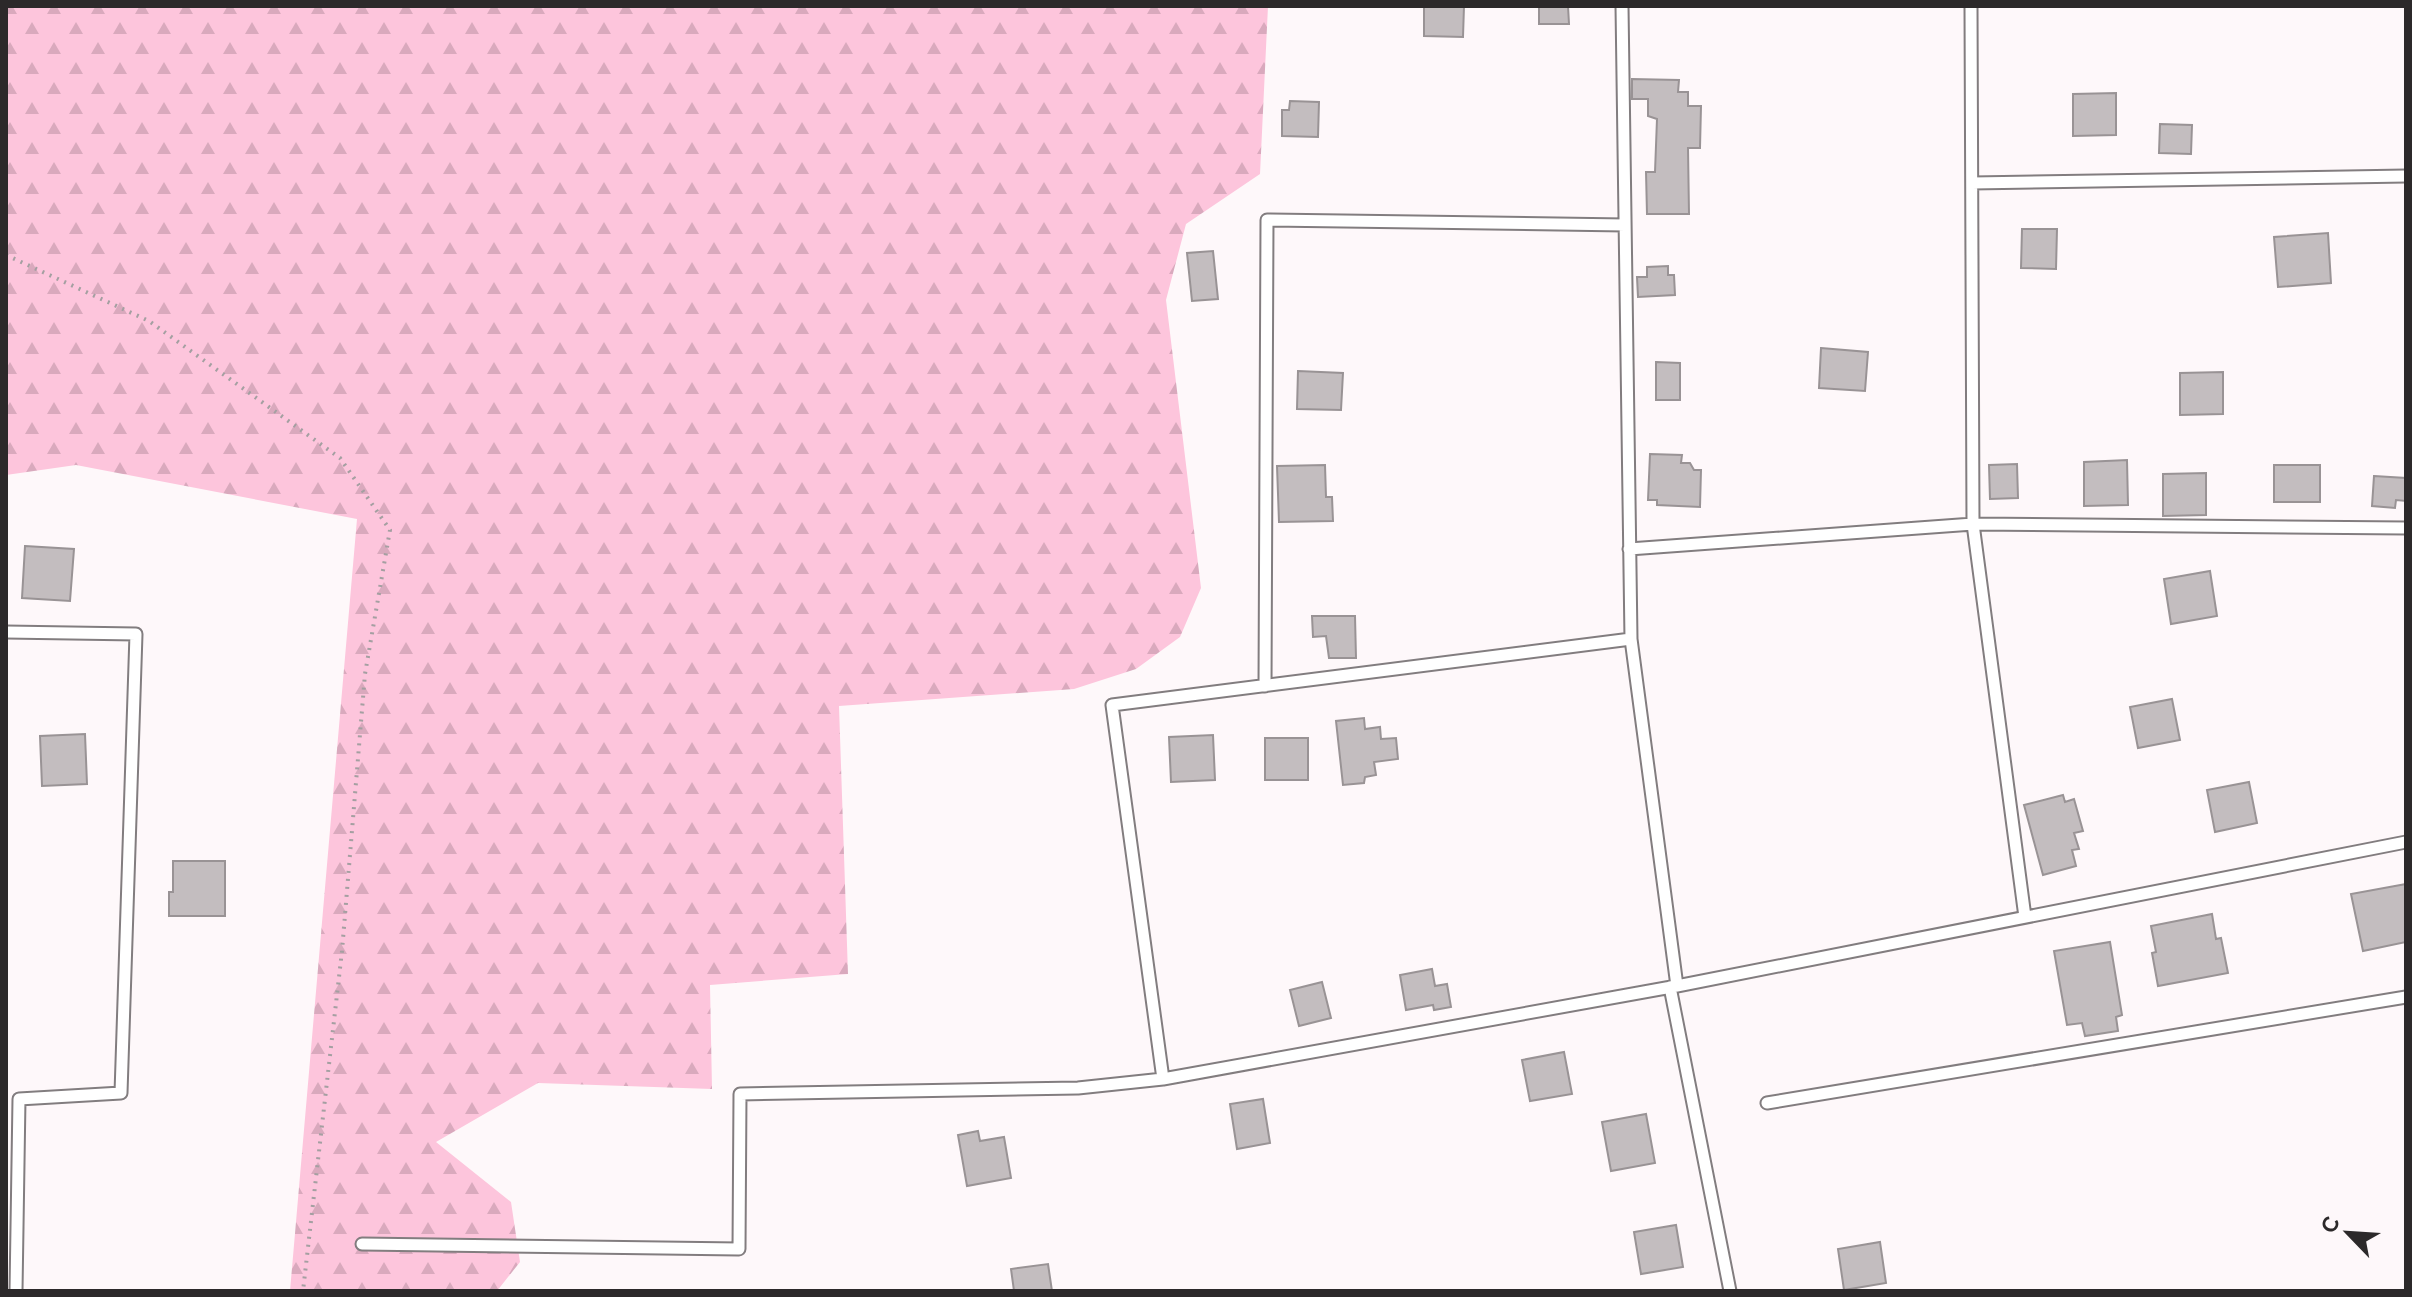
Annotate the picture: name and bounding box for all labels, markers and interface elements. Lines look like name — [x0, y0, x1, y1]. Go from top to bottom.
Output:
north arrow — [2308, 1193, 2388, 1273]
text: С — [2315, 1212, 2345, 1237]

